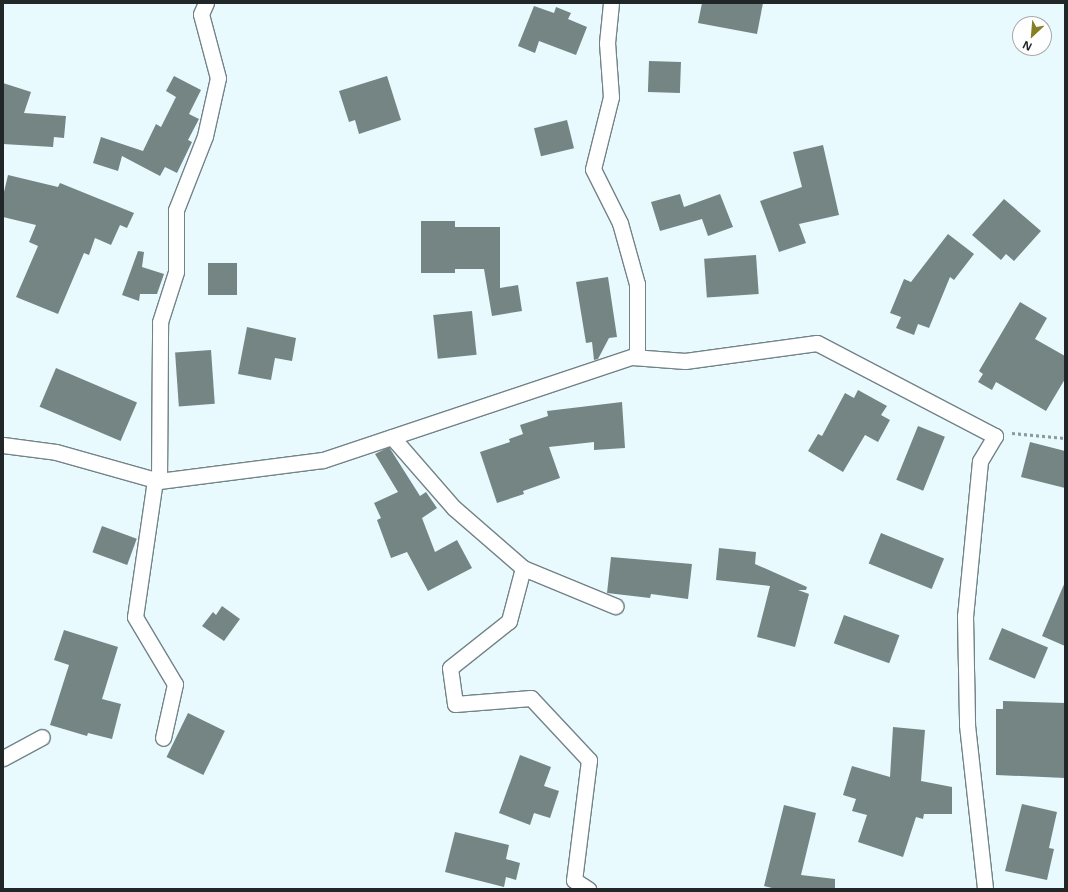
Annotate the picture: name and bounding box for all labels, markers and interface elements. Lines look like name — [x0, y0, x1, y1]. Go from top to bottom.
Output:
north arrow — [1012, 16, 1052, 56]
text: N — [1020, 38, 1034, 55]

